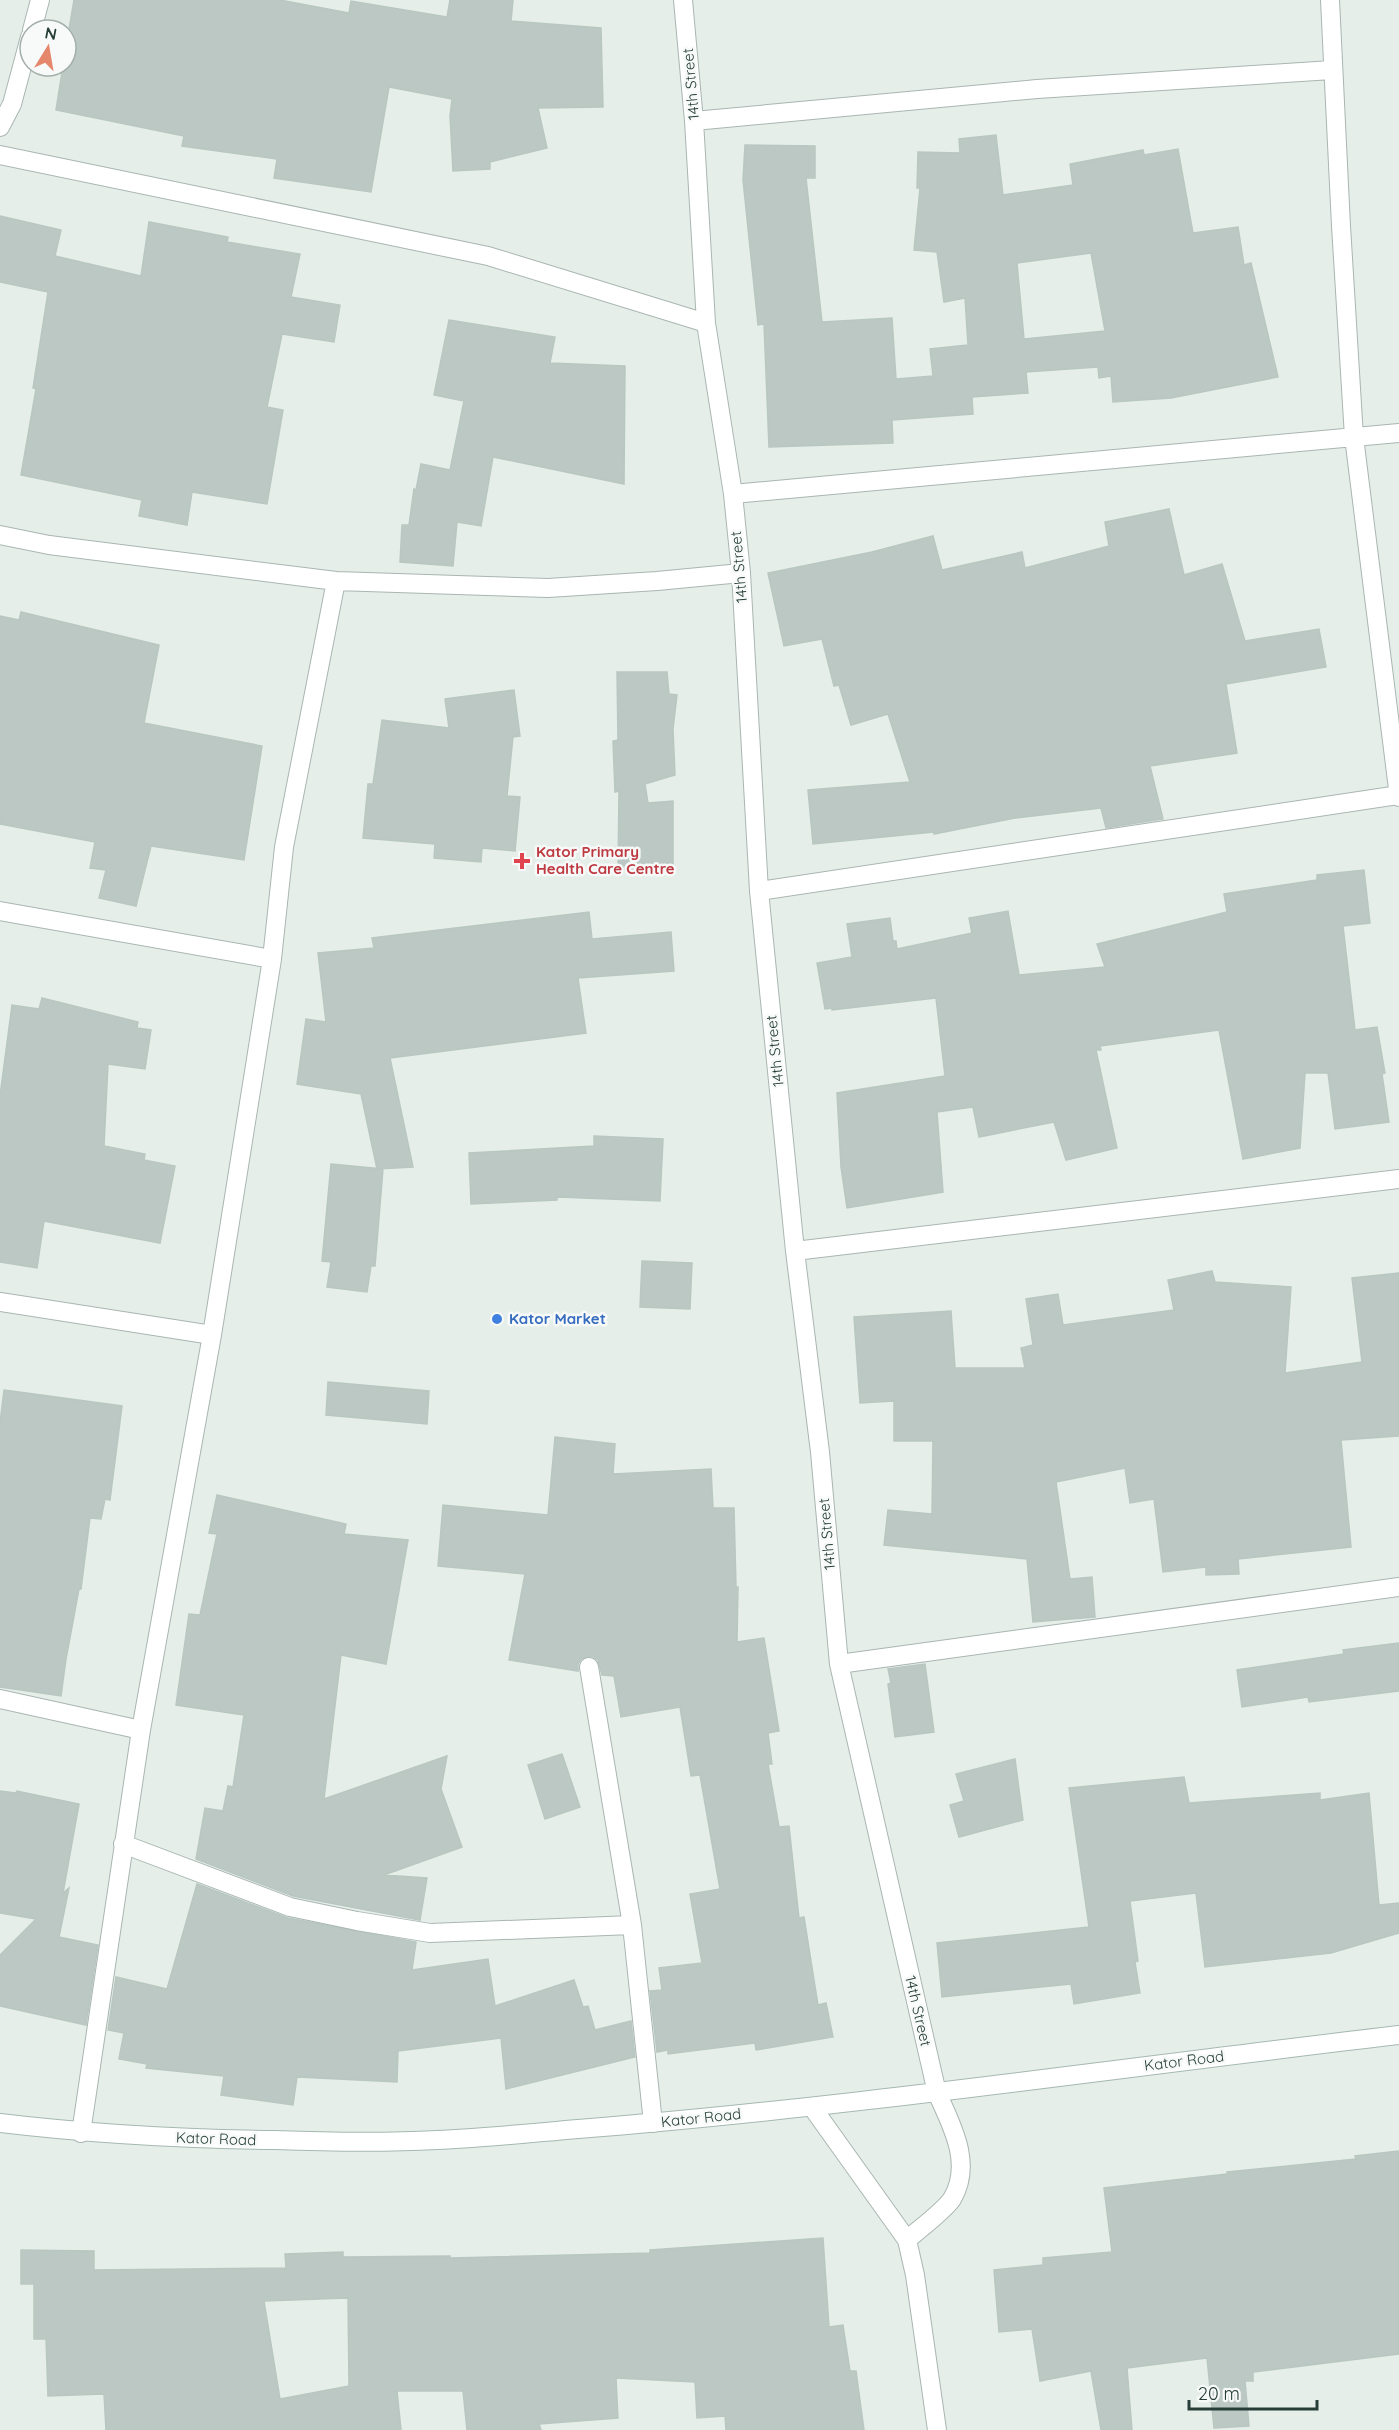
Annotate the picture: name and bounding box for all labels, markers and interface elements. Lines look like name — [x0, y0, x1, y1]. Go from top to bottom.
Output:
north arrow — [18, 18, 78, 78]
text: N — [43, 22, 59, 44]
street label: 14th Street — [678, 47, 703, 121]
street label: 14th Street — [726, 530, 751, 604]
place label: Kator Primary Health Care Centre — [536, 842, 675, 878]
marker: Kator Primary Health Care Centre — [513, 852, 531, 870]
street label: 14th Street — [761, 1014, 788, 1088]
place label: Kator Market — [509, 1309, 606, 1328]
marker: Kator Market — [490, 1312, 504, 1326]
street label: 14th Street — [814, 1497, 839, 1571]
street label: 14th Street — [901, 1974, 936, 2048]
street label: Kator Road — [1143, 2046, 1225, 2075]
street label: Kator Road — [660, 2104, 742, 2131]
street label: Kator Road — [176, 2128, 257, 2149]
scale bar — [1189, 2373, 1316, 2411]
text: 20 m — [1198, 2382, 1240, 2405]

